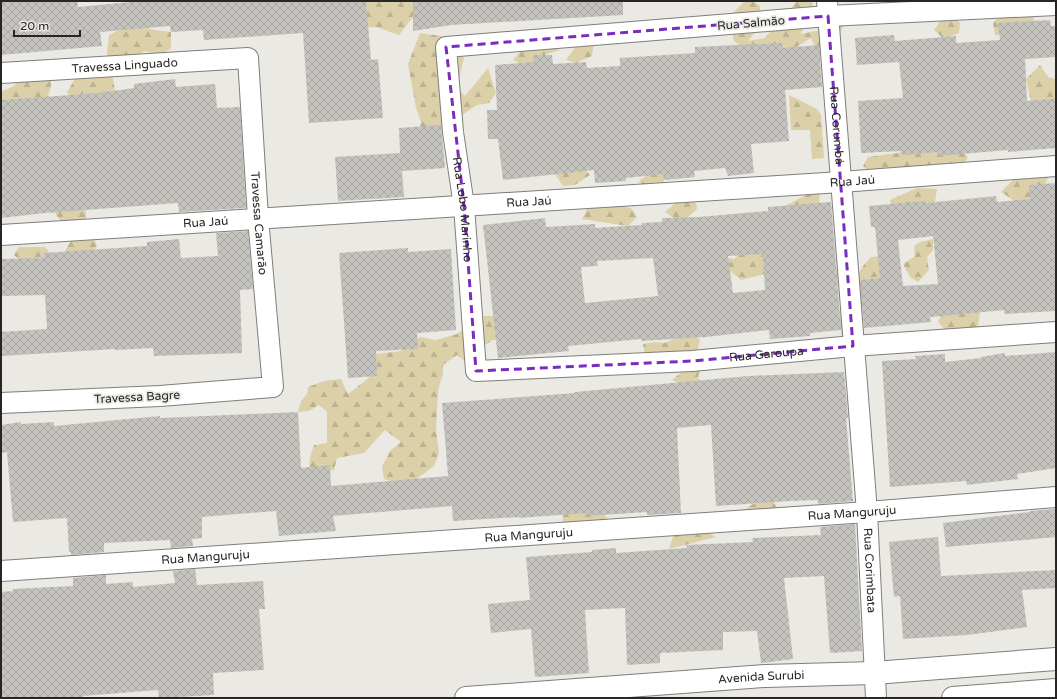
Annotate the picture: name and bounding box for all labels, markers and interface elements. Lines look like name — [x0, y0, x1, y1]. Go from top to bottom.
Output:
scale bar — [14, 12, 80, 38]
street label: Rua Salmão — [717, 13, 785, 33]
text: 20 m — [20, 19, 49, 33]
street label: Travessa Linguado — [71, 55, 178, 76]
street label: Rua Corumbá — [827, 86, 847, 165]
street label: Rua Lobo Marinho — [450, 156, 475, 263]
street label: Travessa Camarão — [248, 171, 270, 276]
street label: Rua Jaú — [829, 172, 875, 190]
street label: Rua Jaú — [506, 193, 552, 210]
street label: Rua Jaú — [183, 214, 229, 231]
street label: Rua Garoupa — [728, 344, 804, 365]
street label: Travessa Bagre — [94, 388, 181, 406]
street label: Rua Manguruju — [807, 503, 897, 523]
street label: Rua Manguruju — [484, 525, 573, 545]
street label: Rua Corimbata — [861, 527, 879, 613]
street label: Rua Manguruju — [161, 547, 250, 567]
street label: Avenida Surubi — [718, 668, 805, 686]

